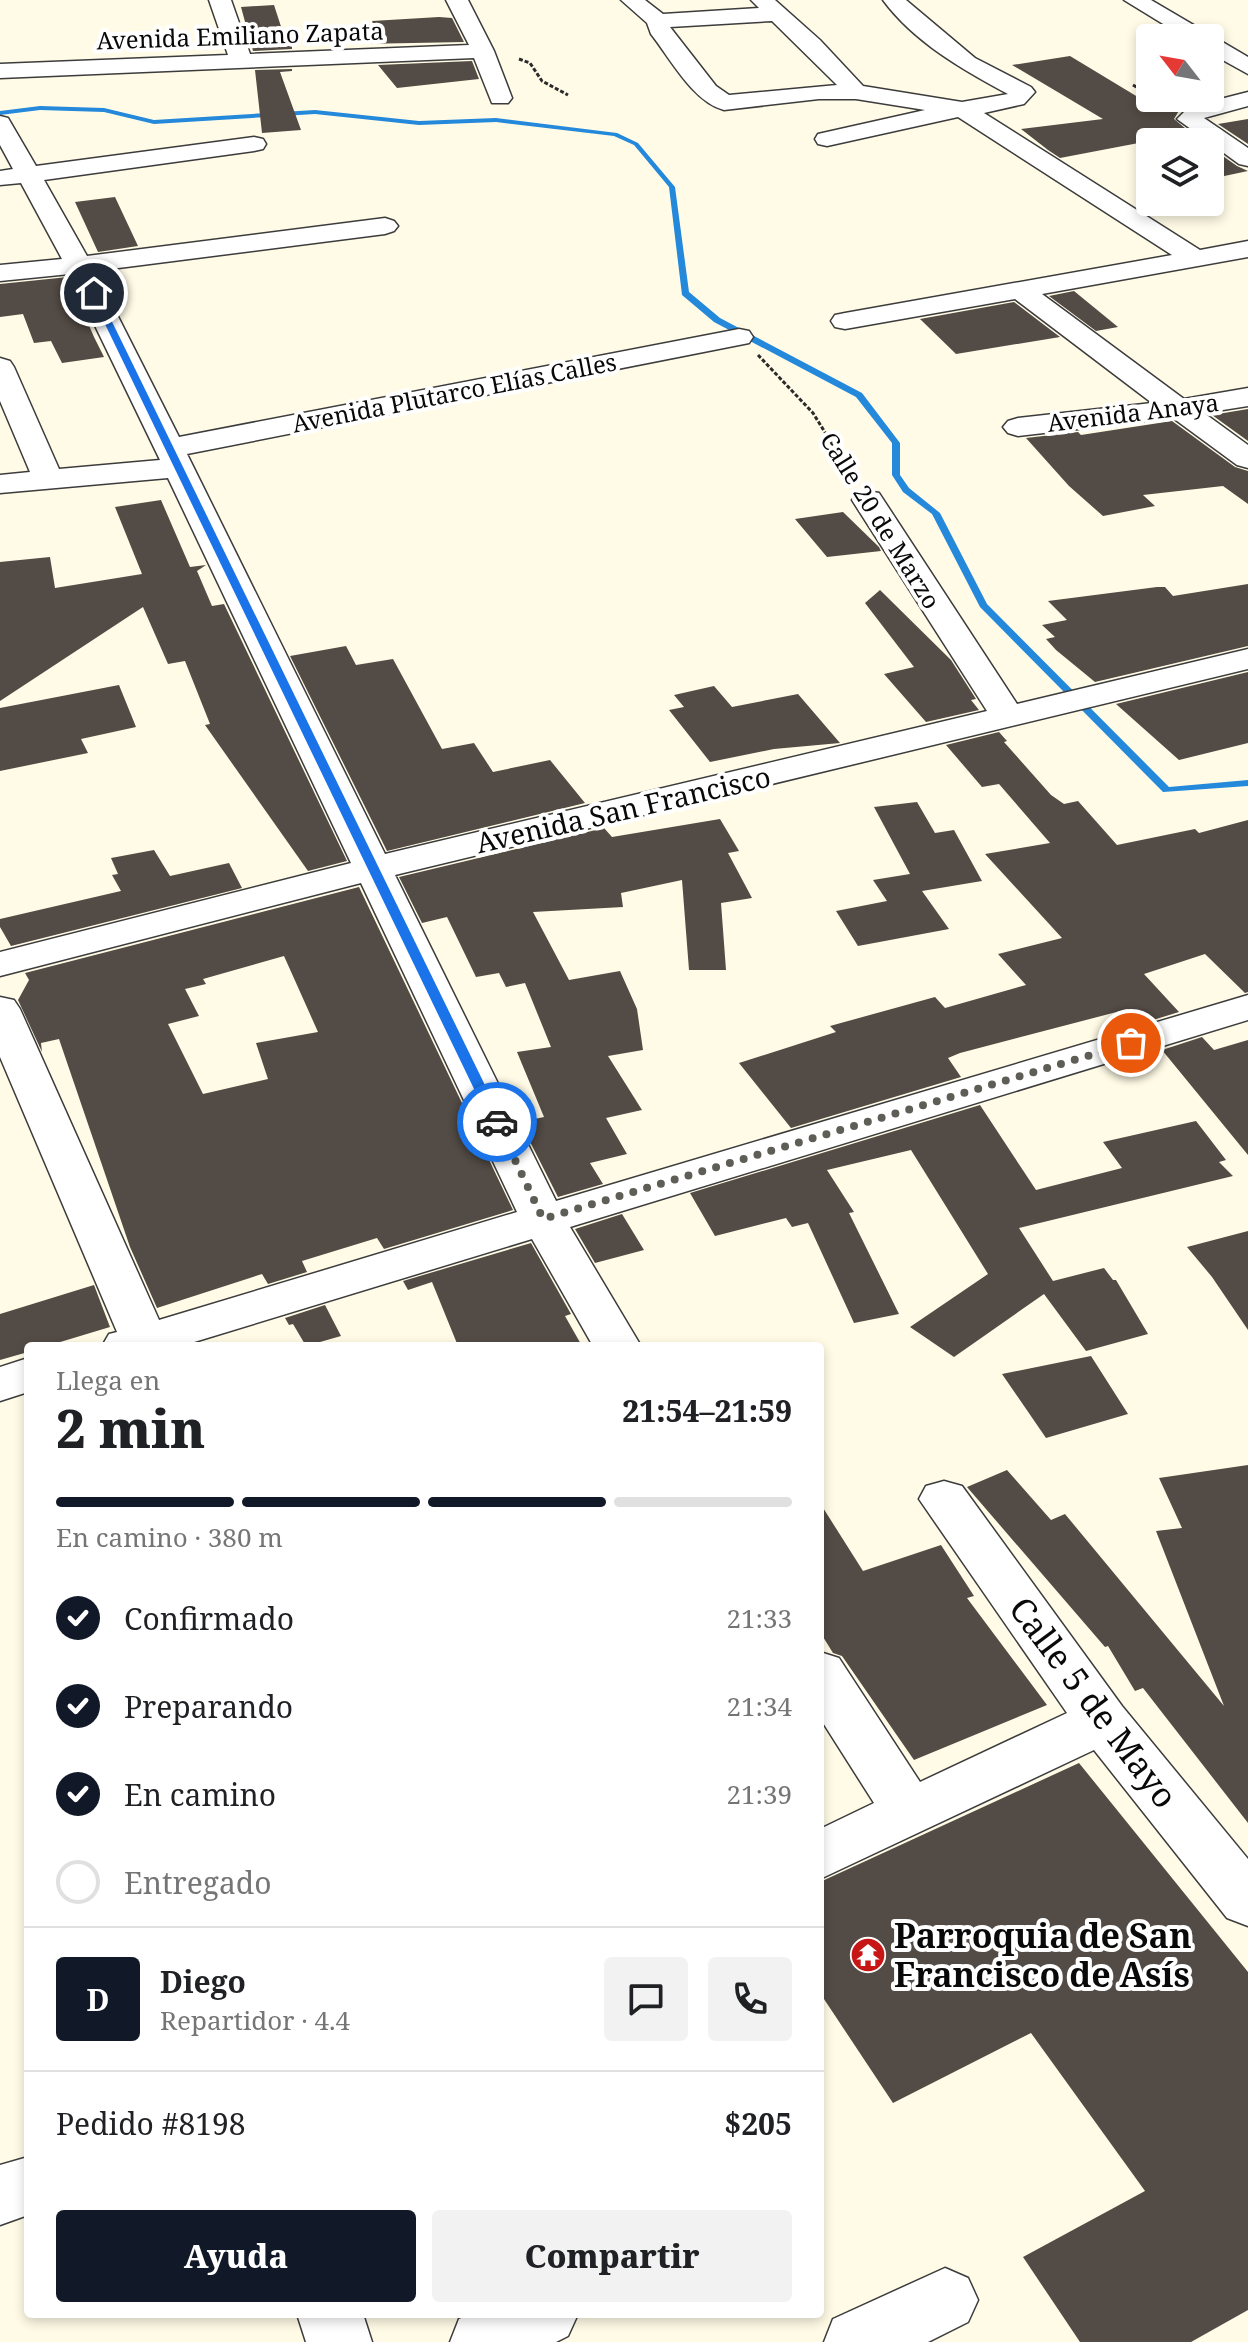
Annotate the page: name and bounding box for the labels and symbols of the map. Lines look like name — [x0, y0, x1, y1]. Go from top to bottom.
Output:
street label: Avenida Emiliano Zapata — [96, 13, 384, 57]
north arrow — [1136, 24, 1224, 112]
pin — [60, 259, 128, 327]
street label: Avenida Plutarco Elías Calles — [289, 344, 619, 440]
street label: Avenida Anaya — [1045, 385, 1221, 439]
street label: Calle 20 de Marzo — [813, 425, 949, 615]
street label: Avenida San Francisco — [472, 757, 774, 861]
pin — [1097, 1009, 1165, 1077]
courier — [457, 1082, 537, 1162]
street label: Calle 5 de Mayo — [999, 1587, 1189, 1817]
place label: Parroquia de San Francisco de Asís — [894, 1912, 1192, 1997]
temple icon: Parroquia de San Francisco de Asís — [849, 1936, 887, 1974]

